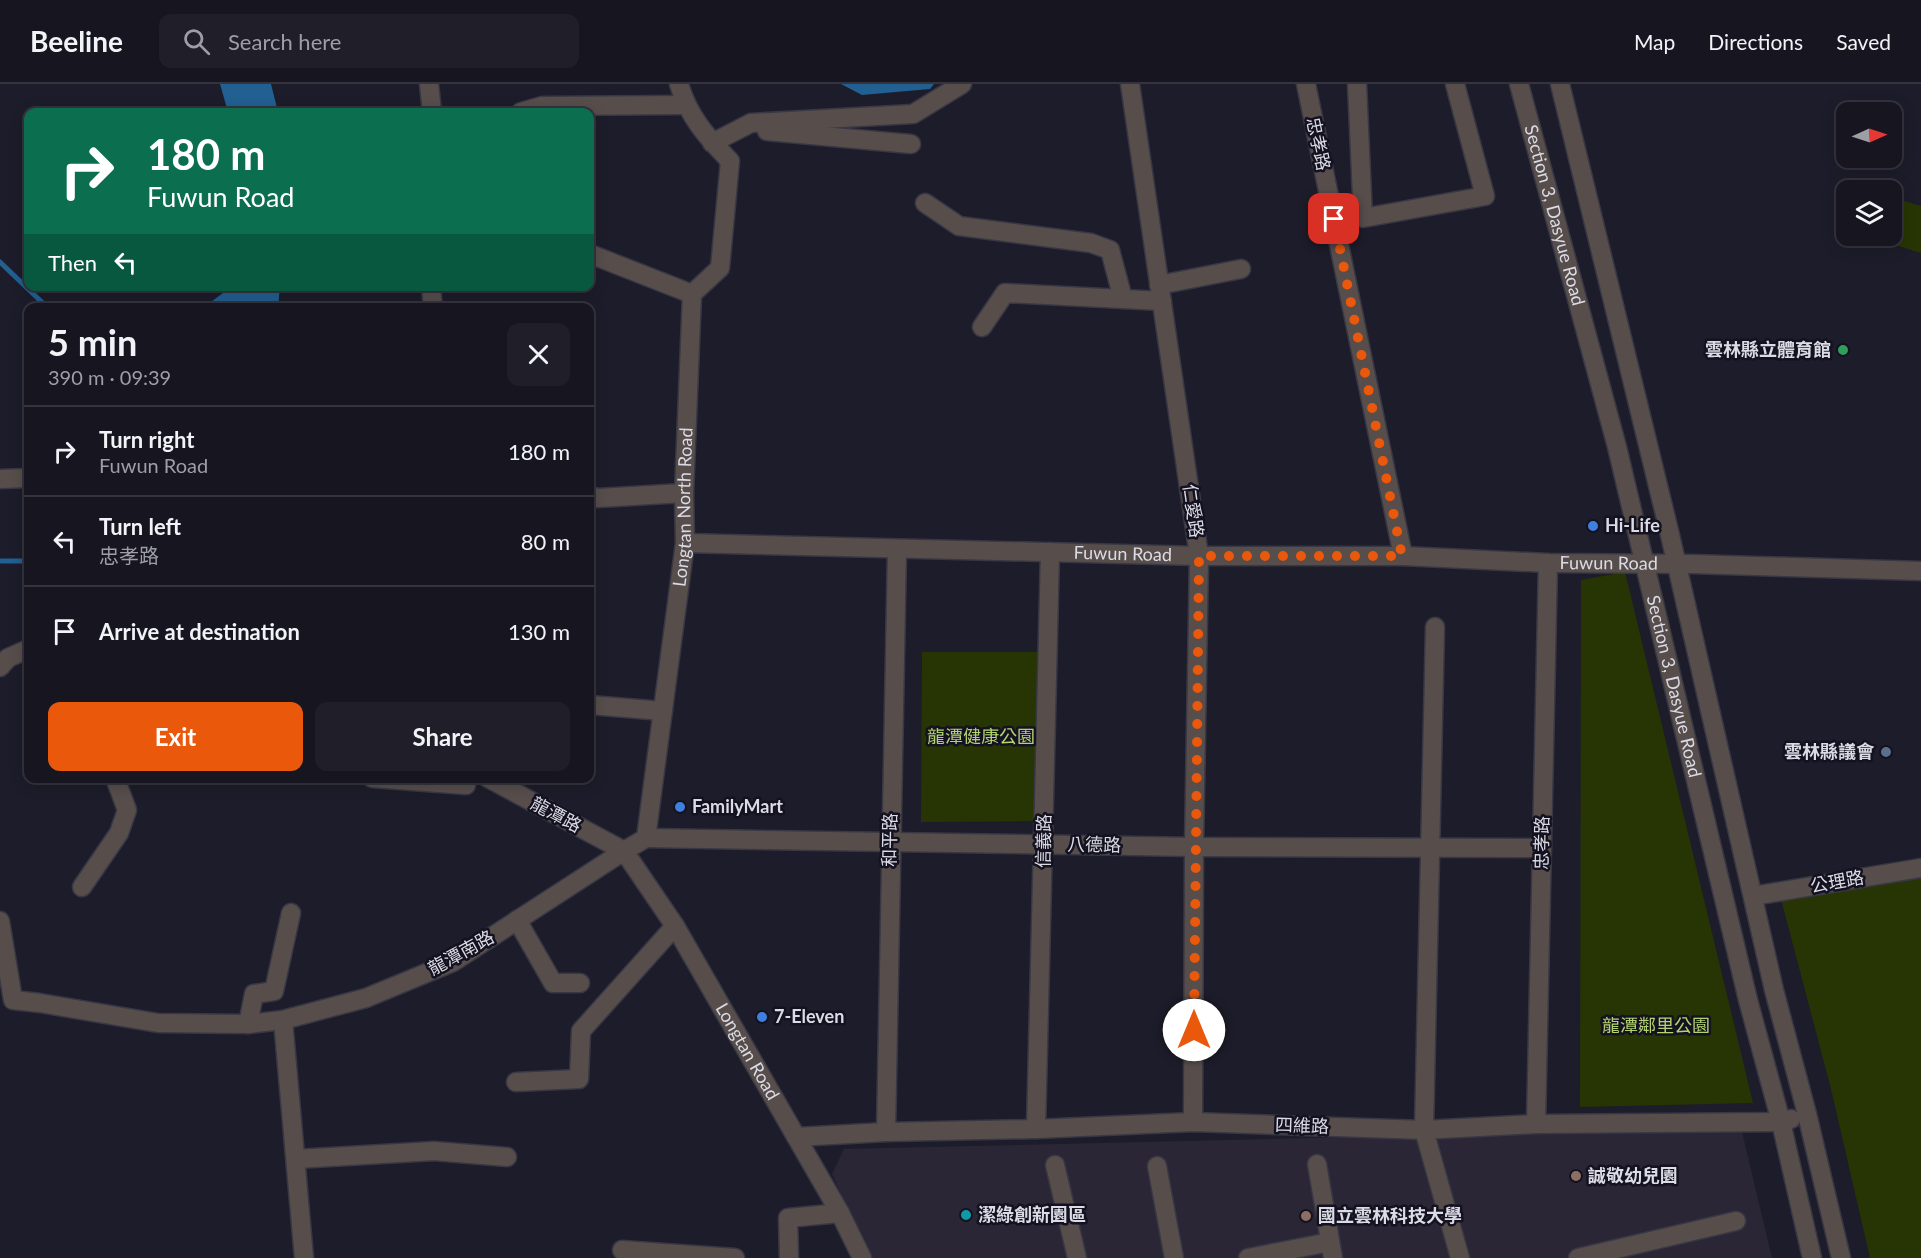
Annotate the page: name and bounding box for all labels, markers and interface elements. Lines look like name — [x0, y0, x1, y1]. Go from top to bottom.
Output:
search box — [159, 14, 579, 68]
text: Beeline — [30, 24, 123, 58]
icon: search — [180, 25, 213, 58]
text: Search here — [228, 28, 341, 55]
text: Map — [1634, 29, 1675, 54]
text: Directions — [1708, 29, 1803, 54]
text: Saved — [1836, 29, 1891, 54]
north arrow — [1836, 102, 1902, 168]
map controls — [1836, 102, 1902, 246]
street label: 忠孝路 — [1303, 115, 1335, 172]
street label: Section 3, Dasyue Road — [1520, 122, 1590, 308]
text: 180 m — [147, 129, 265, 179]
icon: right — [48, 132, 126, 210]
text: Fuwun Road — [147, 180, 294, 213]
button: layers — [1836, 180, 1902, 246]
pin — [1308, 193, 1359, 244]
icon: arrive — [1317, 202, 1350, 235]
icon: left — [109, 246, 142, 279]
text: Then — [48, 249, 97, 276]
text: 5 min — [48, 320, 137, 364]
button: close — [507, 323, 570, 386]
place label: 雲林縣立體育館 — [1705, 338, 1831, 360]
marker: 雲林縣立體育館 — [1836, 343, 1850, 357]
text: 390 m · 09:39 — [48, 365, 171, 389]
text: Turn right — [99, 426, 194, 453]
street label: Longtan North Road — [667, 427, 697, 588]
icon: right — [48, 435, 81, 468]
text: 180 m — [508, 438, 570, 465]
text: Fuwun Road — [99, 453, 208, 477]
street label: 仁愛路 — [1179, 483, 1209, 539]
text: Turn left — [99, 513, 181, 540]
place label: Hi-Life — [1605, 514, 1660, 536]
marker: Hi-Life — [1586, 519, 1600, 533]
icon: left — [48, 525, 81, 558]
text: 80 m — [521, 528, 570, 555]
street label: Fuwun Road — [1073, 541, 1172, 565]
text: 忠孝路 — [99, 543, 159, 567]
street label: Fuwun Road — [1559, 551, 1658, 574]
street label: Section 3, Dasyue Road — [1642, 593, 1707, 779]
icon: arrive — [48, 615, 81, 648]
text: Arrive at destination — [99, 618, 300, 645]
text: 130 m — [508, 618, 570, 645]
button: Exit — [48, 702, 303, 771]
button: Share — [315, 702, 570, 771]
park label: 龍潭健康公園 — [927, 725, 1035, 747]
place label: 雲林縣議會 — [1784, 740, 1875, 762]
marker: 雲林縣議會 — [1879, 745, 1893, 759]
street label: 龍潭路 — [527, 792, 585, 837]
place label: FamilyMart — [692, 795, 783, 817]
marker: FamilyMart — [673, 800, 687, 814]
street label: 和平路 — [878, 813, 900, 867]
street label: 信義路 — [1032, 814, 1054, 868]
street label: 忠孝路 — [1530, 816, 1552, 870]
street label: 八德路 — [1067, 833, 1121, 855]
street label: 公理路 — [1808, 865, 1865, 897]
street label: 龍潭南路 — [424, 925, 497, 979]
position arrow — [1162, 998, 1226, 1062]
street label: Longtan Road — [712, 999, 785, 1104]
place label: 7-Eleven — [774, 1005, 844, 1027]
marker: 7-Eleven — [755, 1010, 769, 1024]
park label: 龍潭鄰里公園 — [1602, 1014, 1710, 1036]
street label: 四維路 — [1275, 1113, 1329, 1137]
place label: 誠敬幼兒園 — [1588, 1164, 1678, 1186]
marker: 誠敬幼兒園 — [1569, 1169, 1583, 1183]
place label: 潔綠創新園區 — [978, 1203, 1086, 1225]
place label: 國立雲林科技大學 — [1318, 1204, 1462, 1226]
marker: 潔綠創新園區 — [959, 1208, 973, 1222]
marker: 國立雲林科技大學 — [1299, 1209, 1313, 1223]

